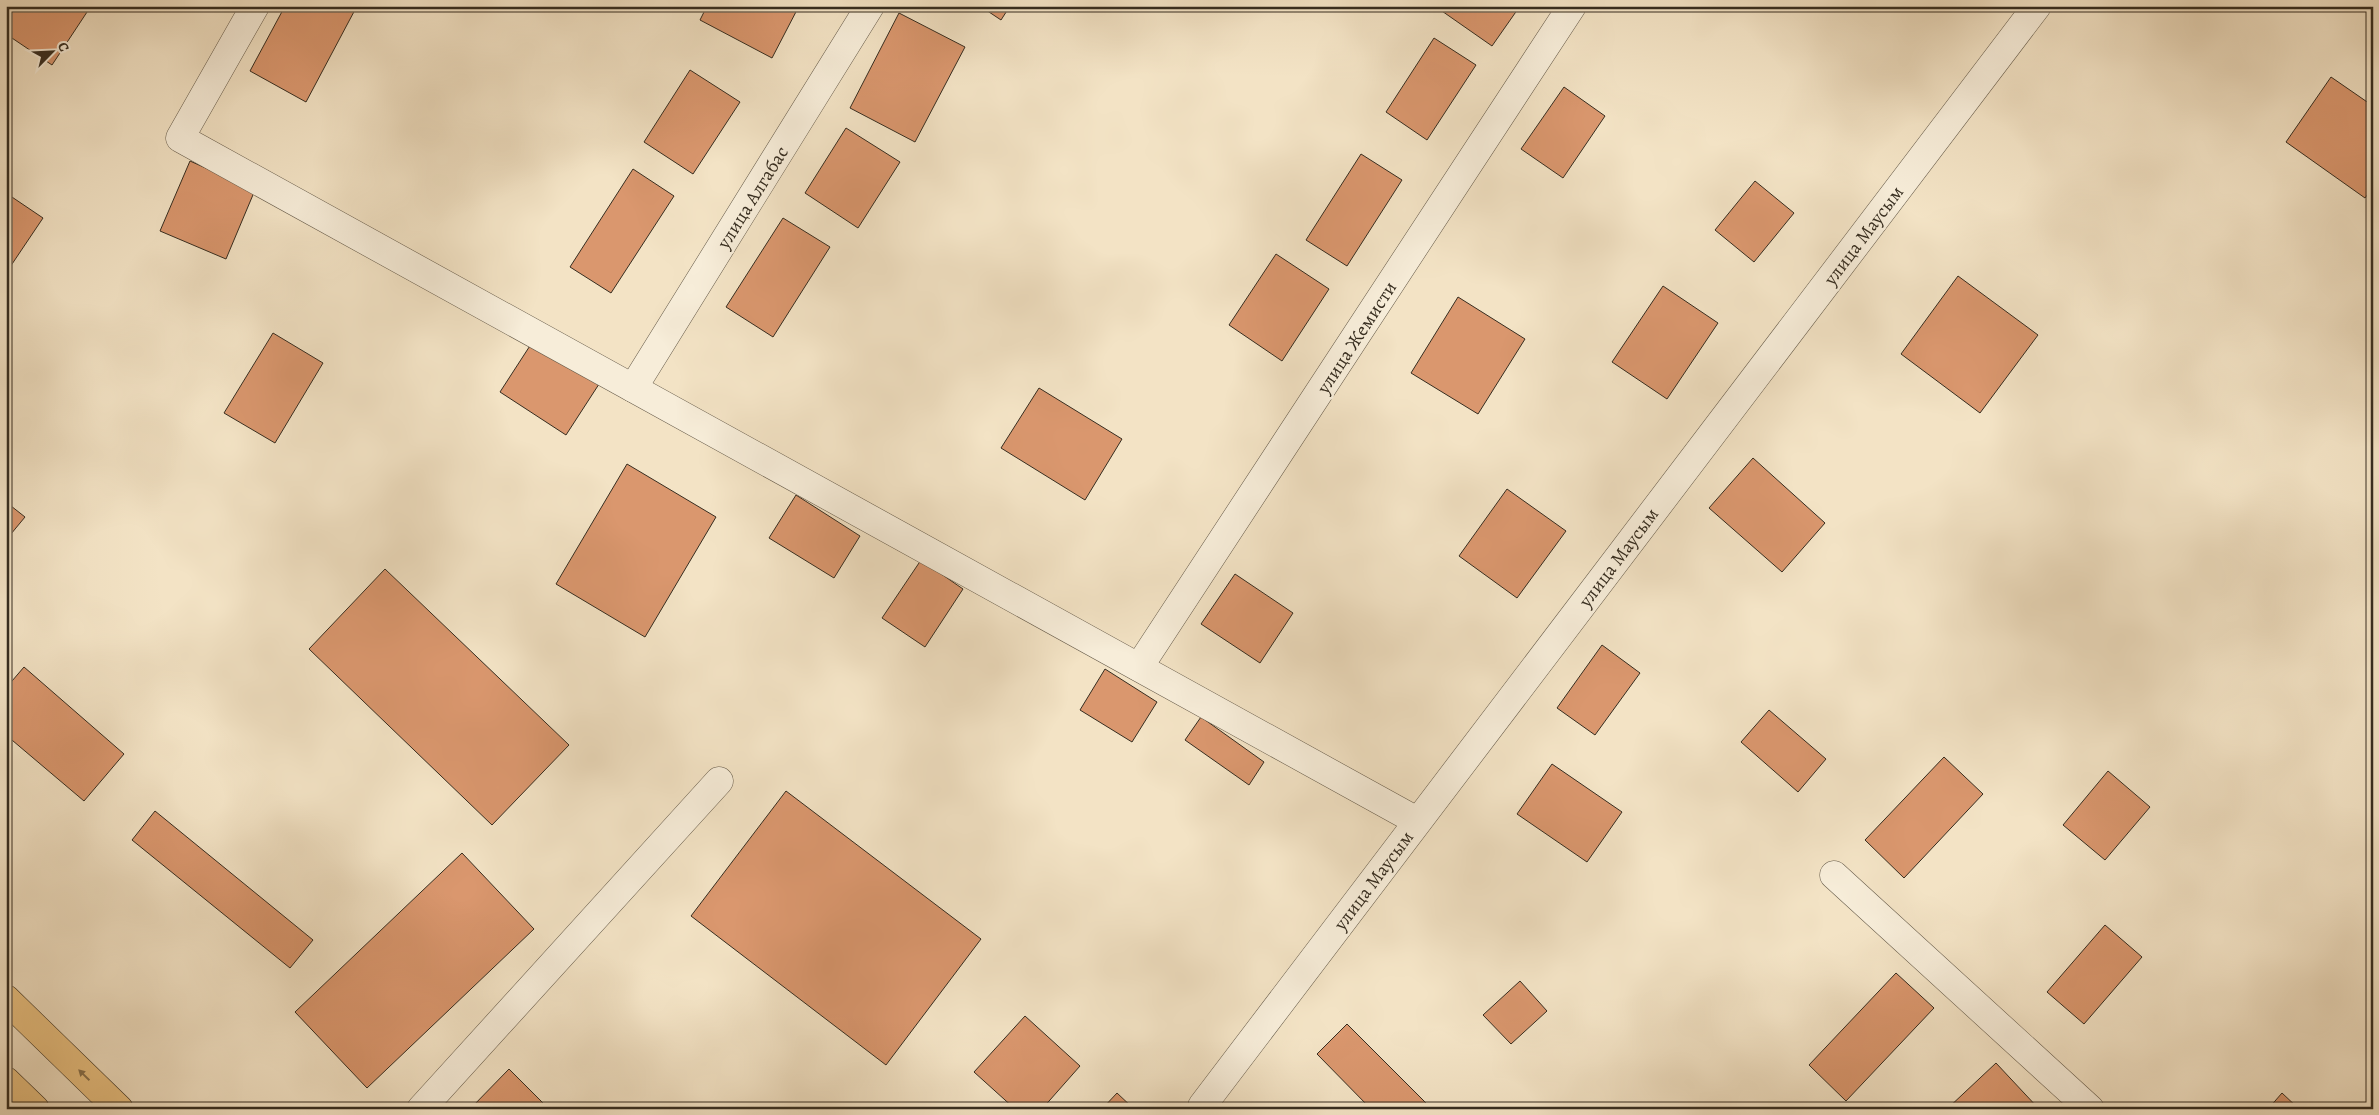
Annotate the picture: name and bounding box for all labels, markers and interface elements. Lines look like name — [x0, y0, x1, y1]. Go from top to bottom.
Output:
north arrow — [28, 28, 78, 78]
text: С — [53, 39, 74, 55]
street label: улица Алгабас — [710, 141, 795, 255]
street label: улица Маусым — [1817, 180, 1910, 292]
street label: улица Жемисти — [1310, 276, 1403, 400]
street label: улица Маусым — [1572, 502, 1665, 614]
street label: улица Маусым — [1327, 825, 1420, 937]
one-way arrow — [78, 1069, 90, 1081]

